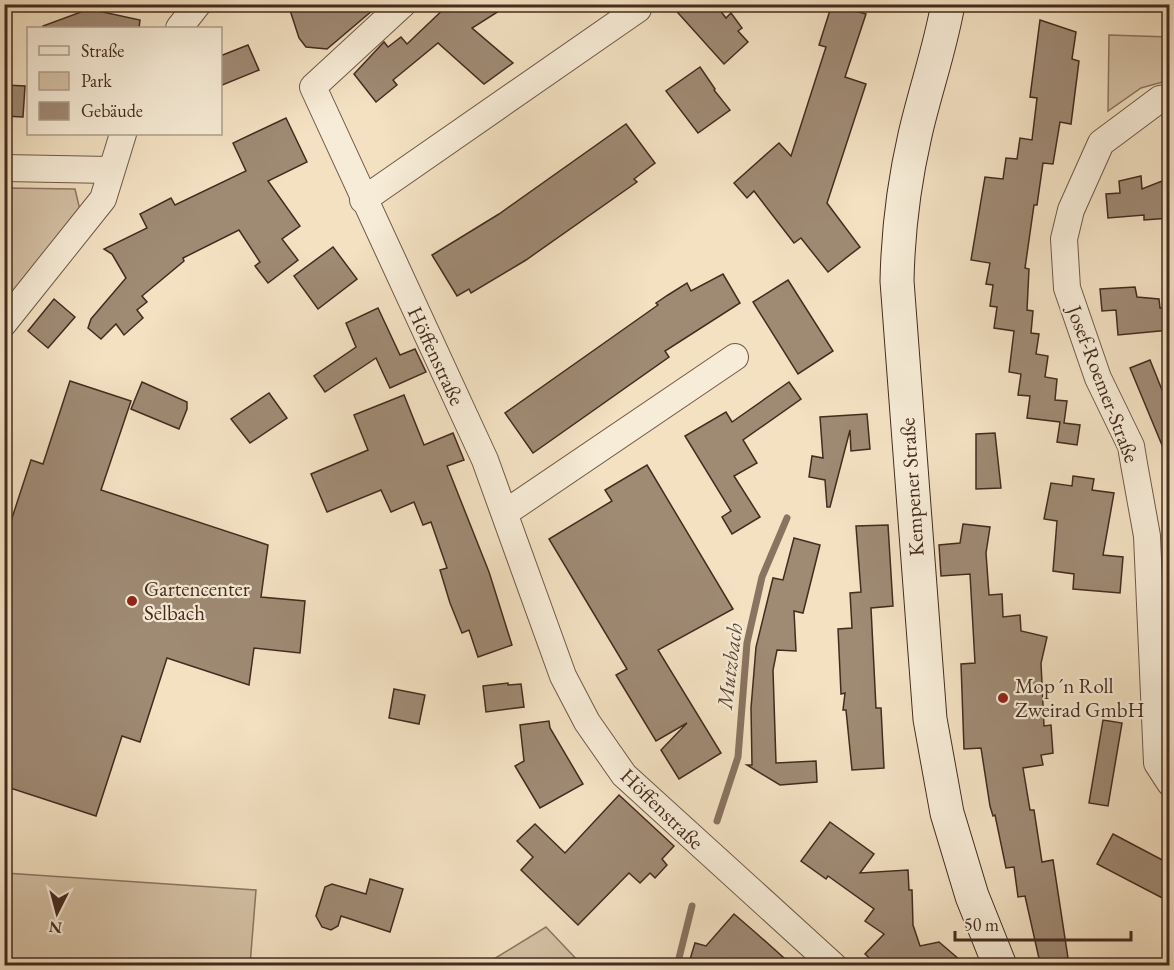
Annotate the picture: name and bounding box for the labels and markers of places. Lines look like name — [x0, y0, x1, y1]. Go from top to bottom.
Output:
place label: Gartencenter Selbach — [144, 575, 250, 626]
marker: Gartencenter Selbach — [125, 594, 139, 608]
place label: Mop ´n Roll Zweirad GmbH — [1015, 672, 1145, 723]
marker: Mop ´n Roll Zweirad GmbH — [996, 691, 1010, 705]

